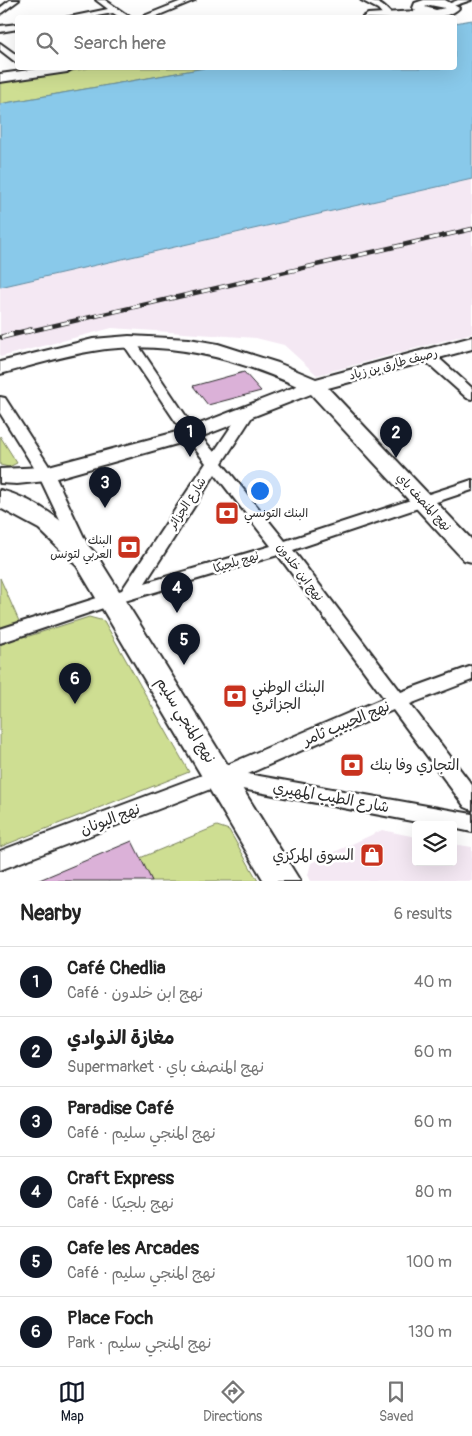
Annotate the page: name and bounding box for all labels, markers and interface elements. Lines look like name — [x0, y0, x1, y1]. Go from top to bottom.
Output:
search box — [15, 15, 457, 70]
icon: search — [33, 29, 61, 57]
text: Search here — [73, 31, 166, 55]
street label: رصيف طارق بن زياد — [347, 345, 439, 384]
pin: 1 — [174, 416, 206, 457]
pin: 2 — [380, 417, 412, 458]
pin: 3 — [89, 467, 121, 508]
street label: نهج المنصف باي — [392, 470, 454, 535]
street label: شارع الجزائر — [165, 475, 211, 533]
your location — [247, 478, 273, 504]
bank icon: البنك التونسي — [214, 500, 240, 526]
place label: البنك التونسي — [244, 506, 308, 524]
place label: البنك العربي لتونس — [50, 533, 112, 565]
bank icon: البنك العربي لتونس — [116, 534, 142, 560]
street label: نهج ابن خلدون — [272, 540, 326, 605]
street label: نهج بلجيكا — [212, 548, 261, 577]
pin: 4 — [161, 572, 193, 613]
pin: 5 — [168, 624, 200, 665]
pin: 6 — [59, 663, 91, 704]
street label: نهج المنجي سليم — [149, 674, 220, 768]
place label: البنك الوطني الجزائري — [252, 678, 325, 715]
bank icon: البنك الوطني الجزائري — [222, 683, 248, 709]
street label: نهج الحبيب ثامر — [298, 697, 393, 751]
bank icon: التجاري وفا بنك — [339, 752, 365, 778]
place label: التجاري وفا بنك — [370, 756, 459, 776]
street label: شارع الطيب المهيري — [271, 778, 391, 818]
street label: نهج اليونان — [77, 799, 143, 840]
map controls — [412, 821, 457, 866]
button: layers — [412, 821, 457, 866]
shop icon: السوق المركزي — [359, 842, 385, 868]
place label: السوق المركزي — [272, 846, 354, 866]
text: Nearby — [20, 900, 81, 927]
text: 6 results — [394, 904, 452, 924]
text: Café Chedlia — [67, 956, 166, 980]
text: 1 — [33, 972, 39, 992]
text: 40 m — [414, 972, 452, 992]
text: Café · نهج ابن خلدون — [67, 983, 203, 1003]
text: مغازة الذوادي — [67, 1026, 175, 1050]
text: 2 — [32, 1042, 40, 1062]
text: 60 m — [414, 1042, 452, 1062]
text: Supermarket · نهج المنصف باي — [67, 1057, 264, 1077]
text: Paradise Café — [67, 1096, 174, 1120]
text: 3 — [32, 1112, 40, 1132]
text: 60 m — [414, 1112, 452, 1132]
text: Café · نهج المنجي سليم — [67, 1123, 216, 1143]
text: Craft Express — [67, 1166, 174, 1190]
text: 4 — [31, 1182, 41, 1202]
text: 80 m — [415, 1182, 452, 1202]
text: Café · نهج بلجيكا — [67, 1193, 174, 1213]
text: Cafe les Arcades — [67, 1236, 199, 1260]
text: 5 — [32, 1252, 40, 1272]
text: 100 m — [406, 1252, 452, 1272]
text: Café · نهج المنجي سليم — [67, 1263, 216, 1283]
text: Place Foch — [67, 1306, 153, 1330]
text: 6 — [31, 1322, 41, 1342]
text: 130 m — [408, 1322, 452, 1342]
text: Park · نهج المنجي سليم — [67, 1333, 211, 1353]
tab: Map — [58, 1378, 86, 1425]
tab: Directions — [203, 1378, 262, 1425]
tab: Saved — [379, 1378, 414, 1425]

